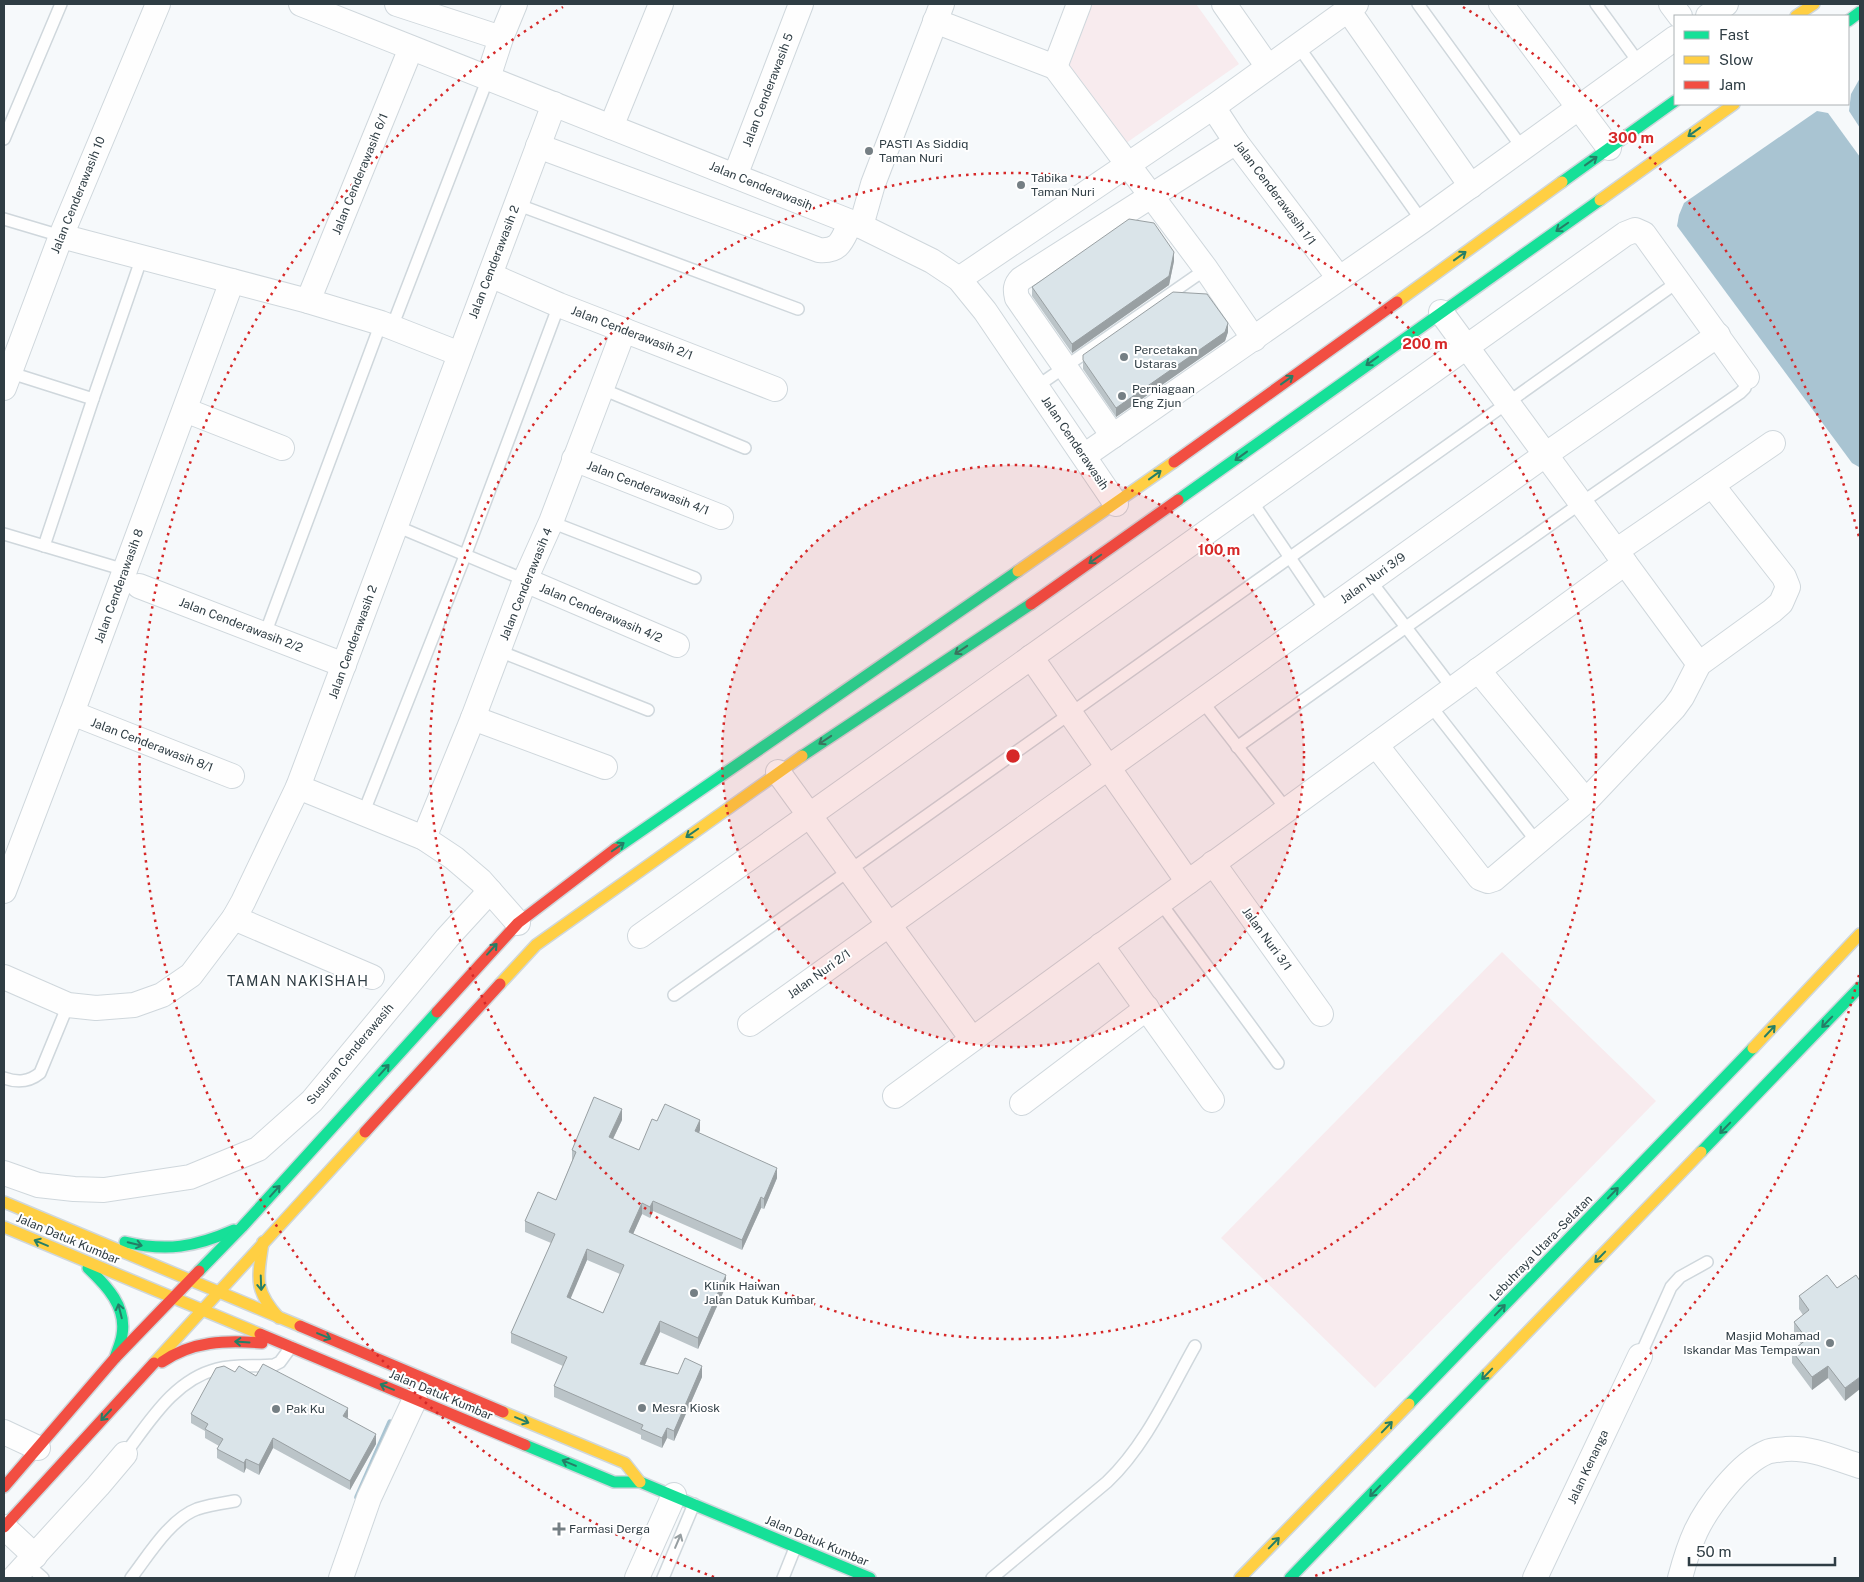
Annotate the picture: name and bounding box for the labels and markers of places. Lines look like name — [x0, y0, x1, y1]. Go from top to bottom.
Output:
place label: PASTI As Siddiq Taman Nuri — [879, 137, 968, 165]
marker: PASTI As Siddiq Taman Nuri — [863, 145, 875, 157]
place label: Tabika Taman Nuri — [1031, 171, 1095, 199]
marker: Tabika Taman Nuri — [1015, 179, 1027, 191]
place label: Percetakan Ustaras — [1134, 343, 1197, 371]
marker: Percetakan Ustaras — [1118, 351, 1130, 363]
place label: Perniagaan Eng Zjun — [1132, 382, 1195, 410]
marker: Perniagaan Eng Zjun — [1116, 390, 1128, 402]
centre of rings — [1004, 747, 1022, 765]
place label: Klinik Haiwan Jalan Datuk Kumbar — [704, 1279, 815, 1307]
marker: Klinik Haiwan Jalan Datuk Kumbar — [688, 1287, 700, 1299]
place label: Masjid Mohamad Iskandar Mas Tempawan — [1683, 1329, 1820, 1357]
marker: Masjid Mohamad Iskandar Mas Tempawan — [1824, 1337, 1836, 1349]
place label: Mesra Kiosk — [652, 1401, 720, 1415]
place label: Pak Ku — [286, 1402, 325, 1416]
marker: Mesra Kiosk — [636, 1402, 648, 1414]
marker: Pak Ku — [270, 1403, 282, 1415]
place label: Farmasi Derga — [569, 1522, 650, 1536]
marker: Farmasi Derga — [553, 1523, 565, 1535]

